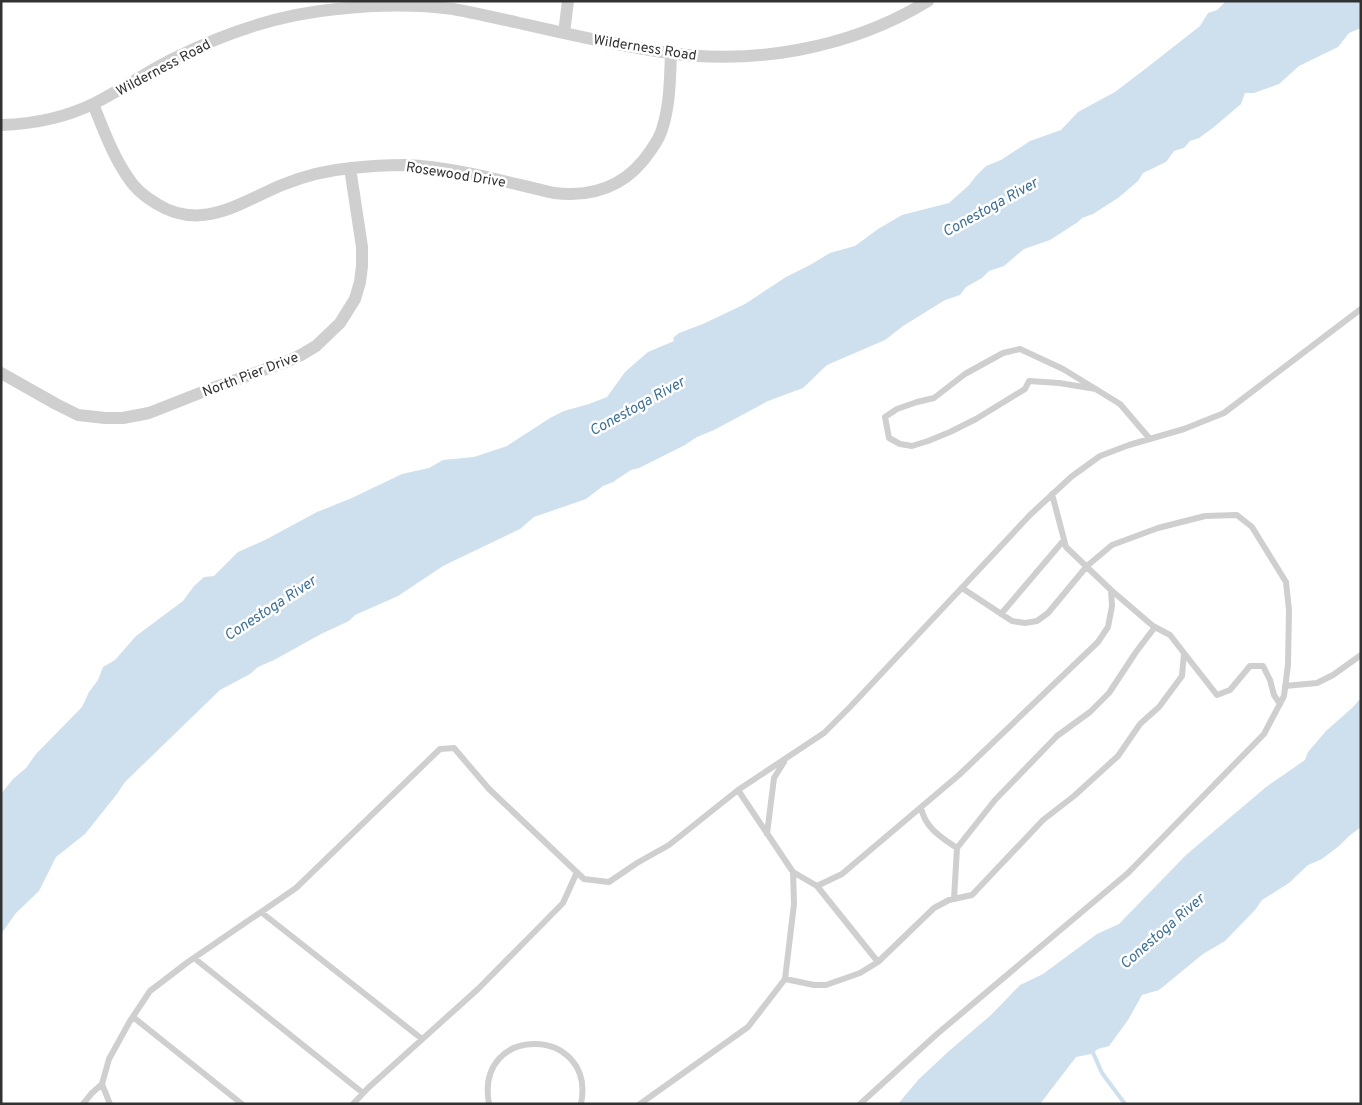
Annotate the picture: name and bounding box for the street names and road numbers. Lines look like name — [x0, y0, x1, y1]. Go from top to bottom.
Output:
street label: Wilderness Road — [592, 32, 698, 65]
street label: Wilderness Road — [114, 36, 214, 100]
street label: Rosewood Drive — [405, 159, 507, 192]
street label: North Pier Drive — [200, 349, 301, 402]

